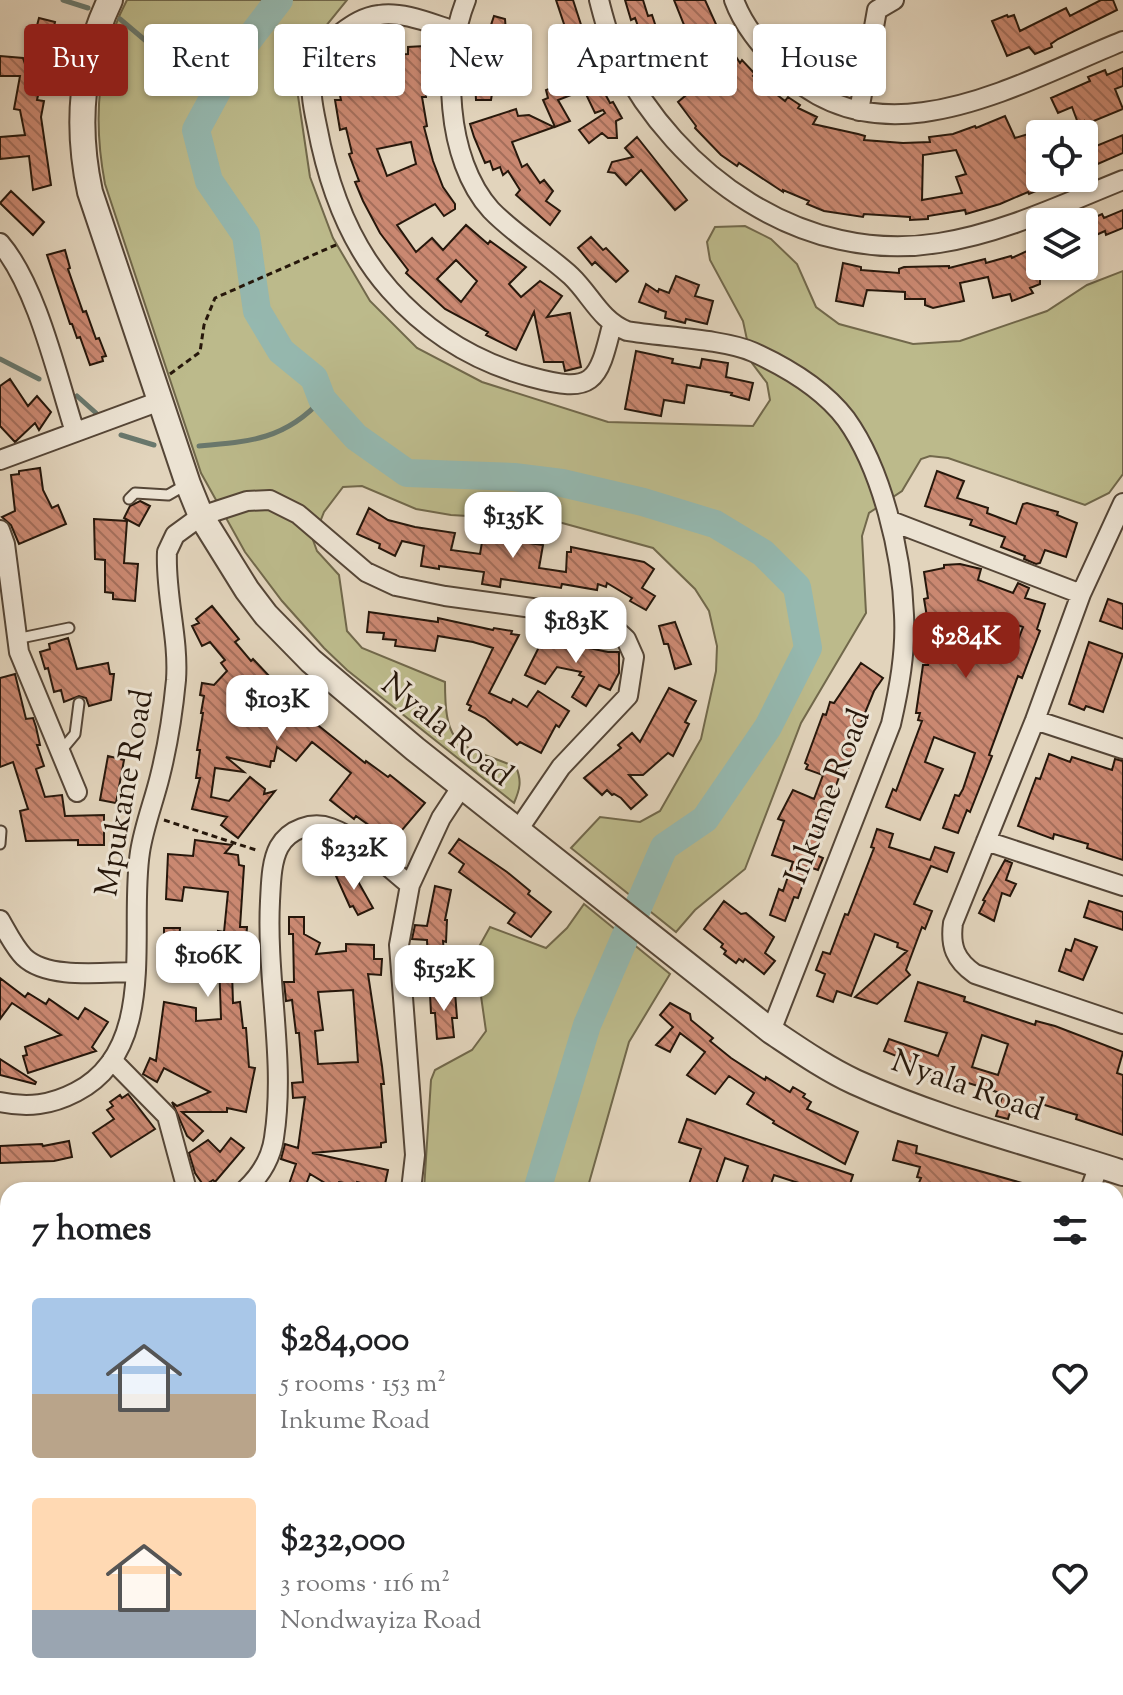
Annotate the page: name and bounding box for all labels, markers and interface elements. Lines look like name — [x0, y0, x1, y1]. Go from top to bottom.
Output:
chip: Buy — [24, 24, 128, 96]
chip: Rent — [144, 24, 258, 96]
chip: Filters — [274, 24, 405, 96]
chip: New — [421, 24, 532, 96]
chip: Apartment — [548, 24, 737, 96]
chip: House — [753, 24, 886, 96]
map controls — [1026, 120, 1098, 280]
button: locate — [1026, 120, 1098, 192]
button: layers — [1026, 208, 1098, 280]
pin: $135K — [457, 492, 569, 560]
text: $135K — [483, 499, 543, 536]
pin: $183K — [520, 597, 632, 665]
text: $183K — [543, 604, 609, 641]
pin: $284K — [910, 612, 1022, 680]
text: $284K — [931, 619, 1001, 656]
street label: Nyala Road — [370, 663, 522, 799]
pin: $103K — [221, 675, 333, 743]
text: $103K — [244, 682, 310, 719]
street label: Mpukane Road — [85, 686, 167, 900]
street label: Inkume Road — [774, 703, 884, 891]
pin: $232K — [298, 824, 410, 892]
text: $232K — [320, 831, 388, 868]
pin: $106K — [152, 931, 264, 999]
text: $106K — [174, 938, 242, 975]
pin: $152K — [388, 945, 500, 1013]
text: $152K — [413, 952, 475, 989]
street label: Nyala Road — [885, 1039, 1049, 1135]
text: 7 homes — [32, 1206, 151, 1255]
icon: filters — [1048, 1208, 1092, 1252]
text: $284,000 — [280, 1317, 409, 1366]
icon: home — [96, 1330, 192, 1426]
icon: heart — [1048, 1356, 1092, 1400]
text: 5 rooms · 153 m² — [280, 1366, 446, 1403]
text: Inkume Road — [280, 1403, 430, 1440]
text: $232,000 — [280, 1517, 405, 1566]
icon: home — [96, 1530, 192, 1626]
icon: heart — [1048, 1556, 1092, 1600]
text: 3 rooms · 116 m² — [280, 1566, 450, 1603]
text: Nondwayiza Road — [280, 1603, 481, 1640]

